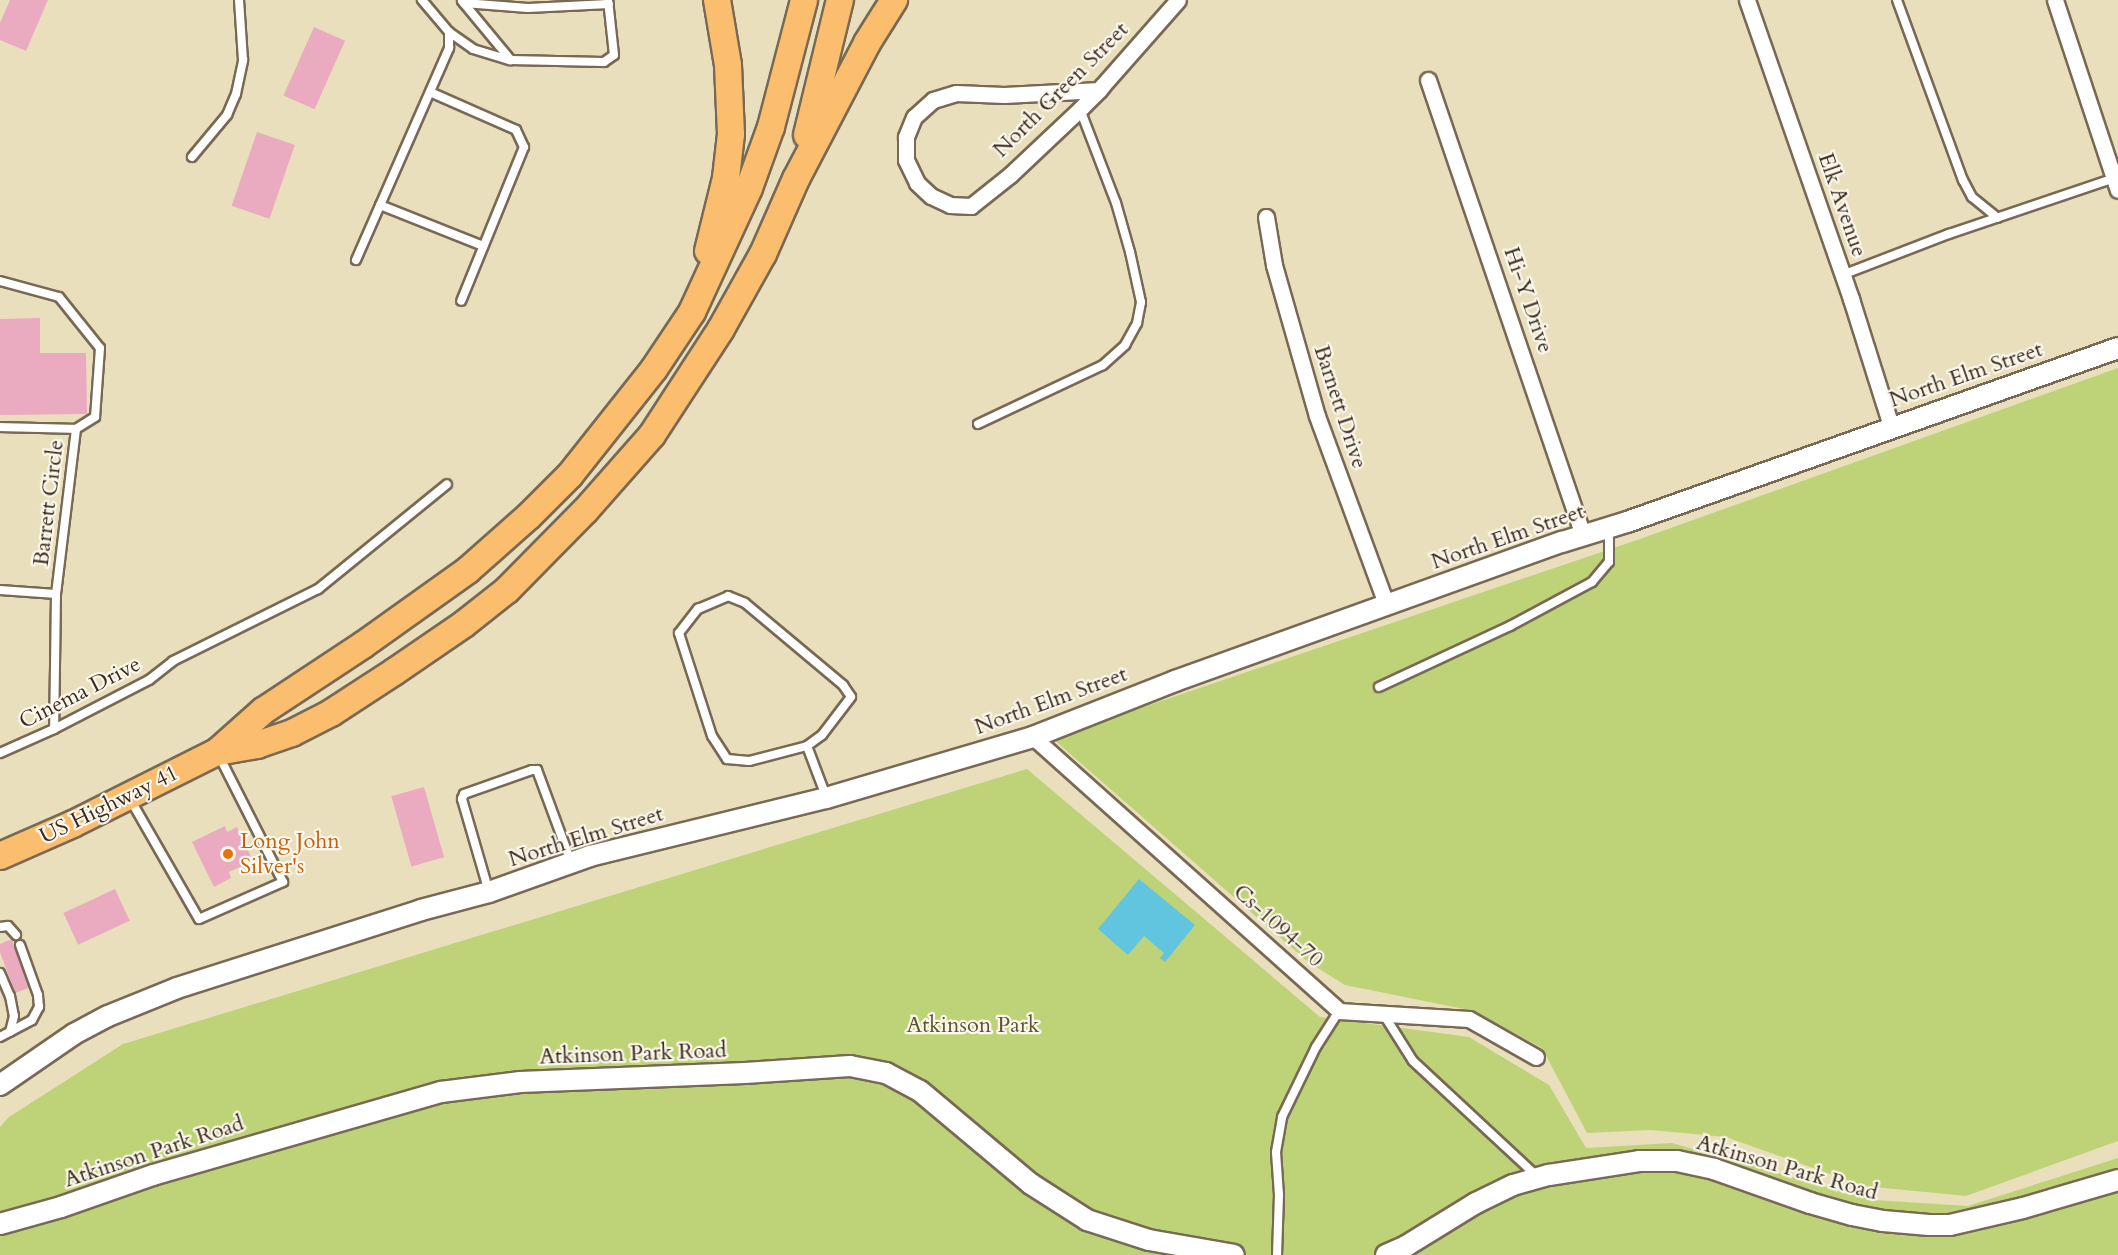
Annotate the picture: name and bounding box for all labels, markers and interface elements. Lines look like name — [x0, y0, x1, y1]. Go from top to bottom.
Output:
street label: North Green Street — [988, 17, 1134, 163]
street label: Elk Avenue — [1812, 150, 1872, 260]
street label: Hi-Y Drive — [1498, 244, 1558, 356]
street label: North Elm Street — [1886, 336, 2046, 414]
street label: Barnett Drive — [1308, 342, 1372, 472]
street label: Barrett Circle — [28, 438, 70, 568]
street label: North Elm Street — [1428, 498, 1588, 576]
street label: Cinema Drive — [15, 651, 145, 735]
street label: North Elm Street — [971, 661, 1131, 741]
street label: US Highway 41 — [35, 760, 183, 850]
street label: North Elm Street — [506, 801, 666, 873]
place label: Long John Silver's — [240, 828, 340, 879]
marker: Long John Silver's — [221, 847, 235, 861]
street label: Cs-1094-70 — [1228, 879, 1328, 973]
park label: Atkinson Park — [906, 1013, 1040, 1039]
street label: Atkinson Park Road — [539, 1038, 727, 1070]
street label: Atkinson Park Road — [61, 1111, 247, 1193]
street label: Atkinson Park Road — [1693, 1129, 1881, 1207]

